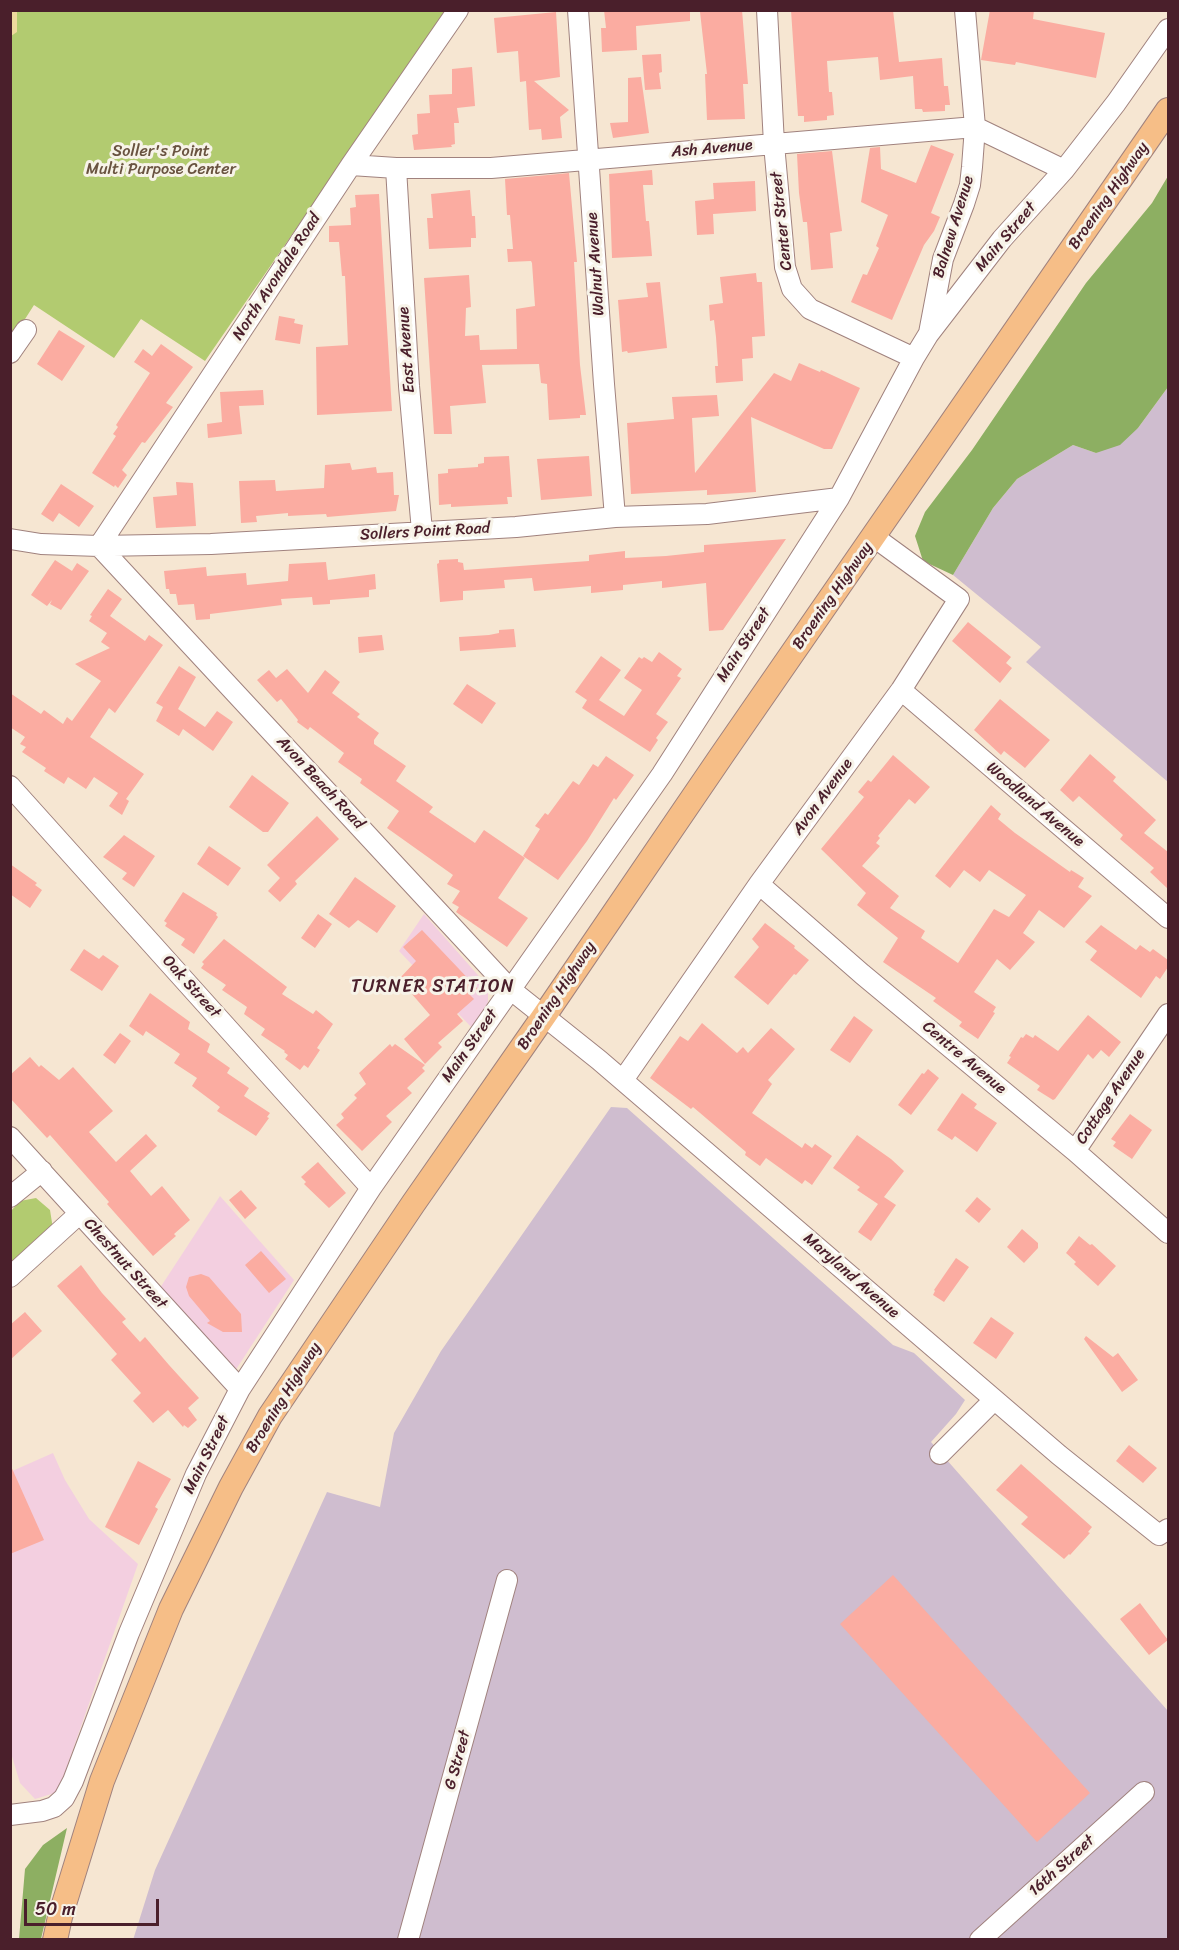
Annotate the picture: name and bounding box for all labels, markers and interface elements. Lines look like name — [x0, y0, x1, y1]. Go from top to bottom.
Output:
street label: Ash Avenue — [671, 136, 753, 162]
street label: Broening Highway — [1065, 139, 1153, 253]
park label: Soller's Point Multi Purpose Center — [86, 142, 236, 180]
street label: Center Street — [767, 171, 797, 271]
street label: Balnew Avenue — [929, 174, 979, 280]
street label: Main Street — [971, 198, 1041, 276]
street label: North Avondale Road — [229, 210, 325, 344]
street label: Walnut Avenue — [583, 212, 609, 316]
street label: East Avenue — [394, 306, 420, 394]
street label: Sollers Point Road — [360, 519, 490, 545]
street label: Broening Highway — [789, 539, 877, 653]
street label: Main Street — [713, 604, 775, 686]
street label: Avon Beach Road — [272, 733, 368, 833]
street label: Avon Avenue — [789, 755, 857, 839]
street label: Woodland Avenue — [982, 758, 1088, 852]
street label: Broening Highway — [514, 938, 600, 1054]
street label: Oak Street — [158, 952, 224, 1022]
district label: TURNER STATION — [352, 976, 514, 998]
street label: Main Street — [438, 1006, 502, 1086]
street label: Centre Avenue — [918, 1017, 1010, 1099]
street label: Cottage Avenue — [1072, 1046, 1150, 1148]
street label: Chestnut Street — [79, 1215, 171, 1313]
street label: Maryland Avenue — [799, 1229, 903, 1323]
street label: Broening Highway — [242, 1339, 326, 1457]
street label: Main Street — [180, 1413, 234, 1497]
street label: G Street — [441, 1728, 475, 1792]
street label: 16th Street — [1025, 1831, 1099, 1901]
scale bar — [27, 1887, 162, 1925]
text: 50 m — [35, 1893, 76, 1925]

